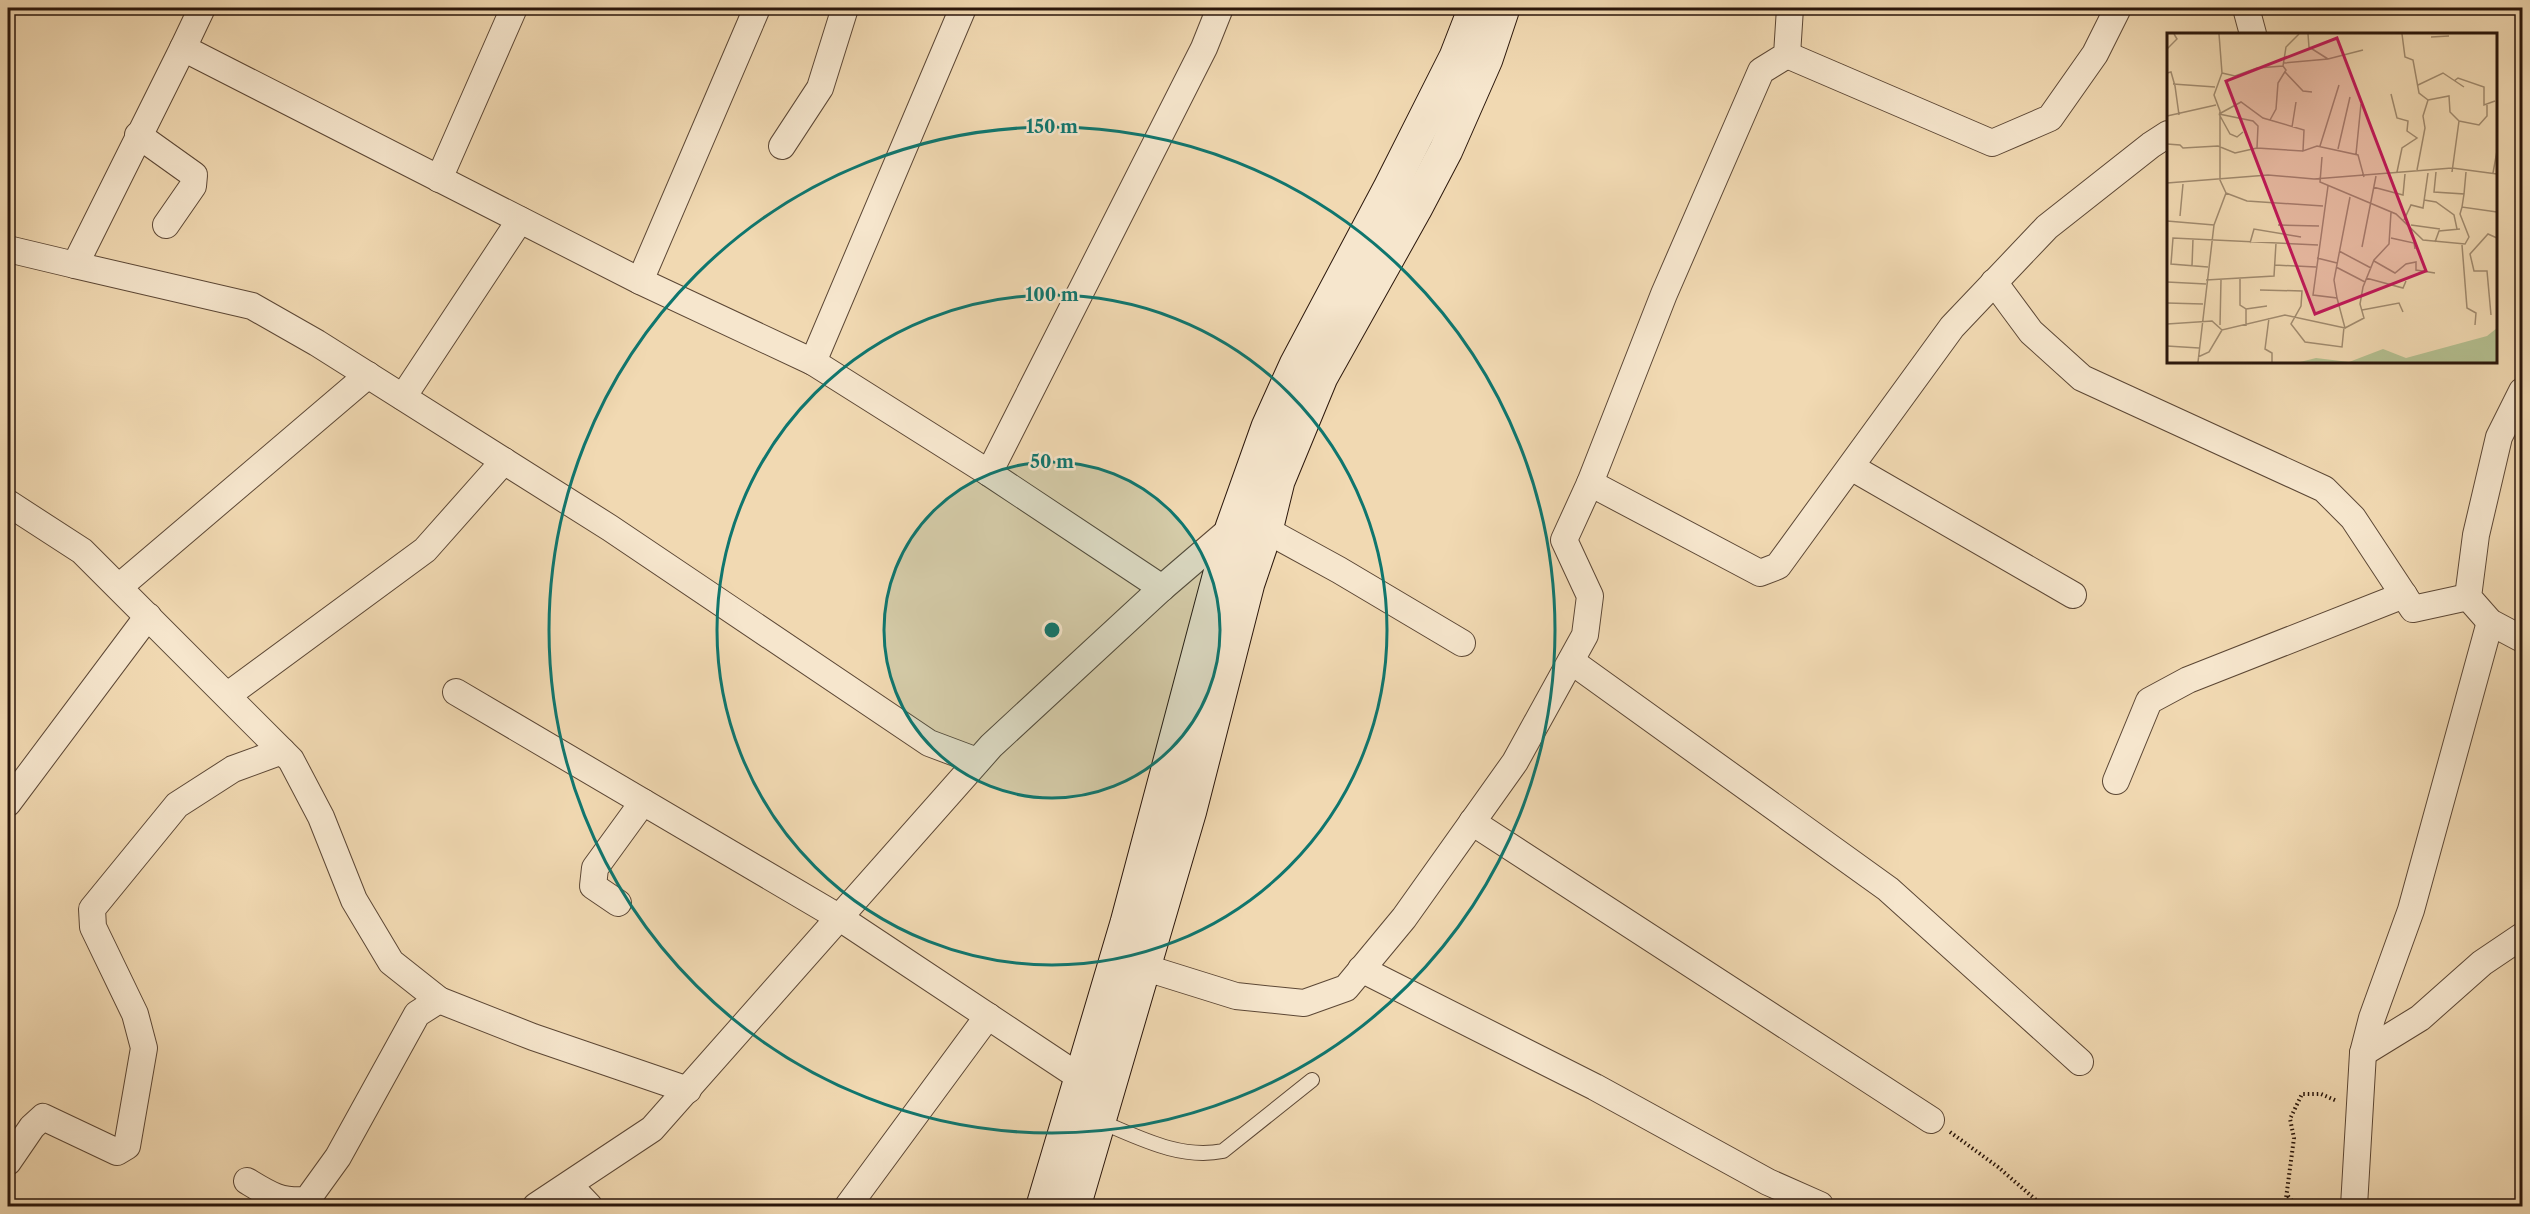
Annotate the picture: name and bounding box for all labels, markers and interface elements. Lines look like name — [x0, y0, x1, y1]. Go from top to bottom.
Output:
inset map — [2167, 33, 2497, 363]
text: 150 m — [1026, 116, 1078, 138]
text: 100 m — [1025, 284, 1079, 306]
text: 50 m — [1030, 451, 1074, 473]
centre of rings — [1042, 620, 1062, 640]

